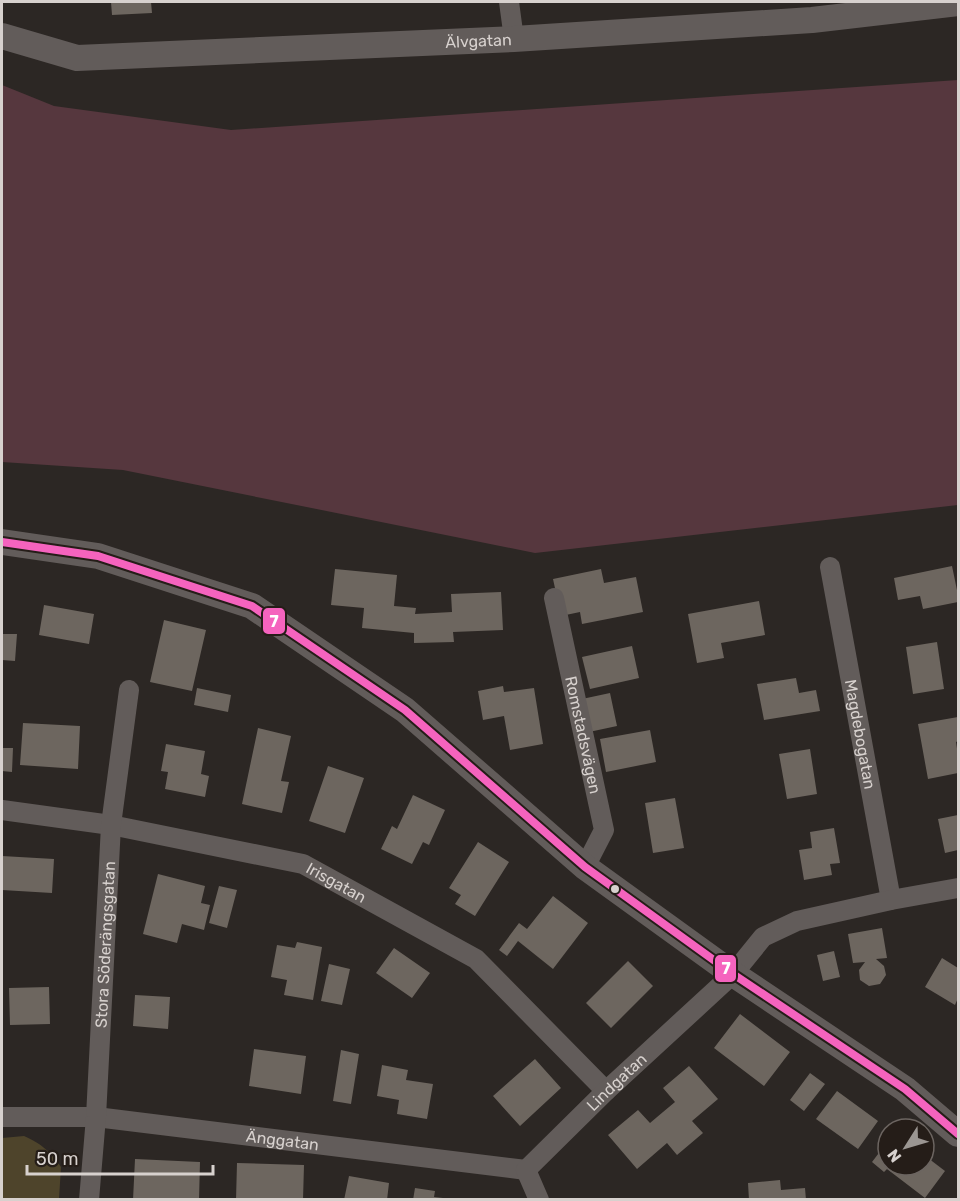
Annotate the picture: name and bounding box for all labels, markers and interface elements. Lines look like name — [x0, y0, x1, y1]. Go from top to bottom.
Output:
street label: Älvgatan — [445, 30, 512, 51]
line badge: 7 — [262, 607, 286, 635]
text: 7 — [269, 612, 279, 631]
street label: Romstadsvägen — [562, 674, 605, 796]
street label: Magdebogatan — [841, 678, 880, 791]
street label: Irisgatan — [303, 858, 370, 906]
street label: Stora Söderängsgatan — [91, 861, 119, 1028]
unlabelled marker — [609, 883, 621, 895]
line badge: 7 — [714, 954, 737, 983]
text: 7 — [721, 959, 731, 978]
street label: Lindgatan — [582, 1049, 650, 1114]
north arrow — [876, 1117, 936, 1177]
street label: Änggatan — [245, 1126, 320, 1154]
scale bar — [27, 1138, 213, 1176]
text: N — [883, 1145, 905, 1166]
text: 50 m — [36, 1148, 79, 1170]

